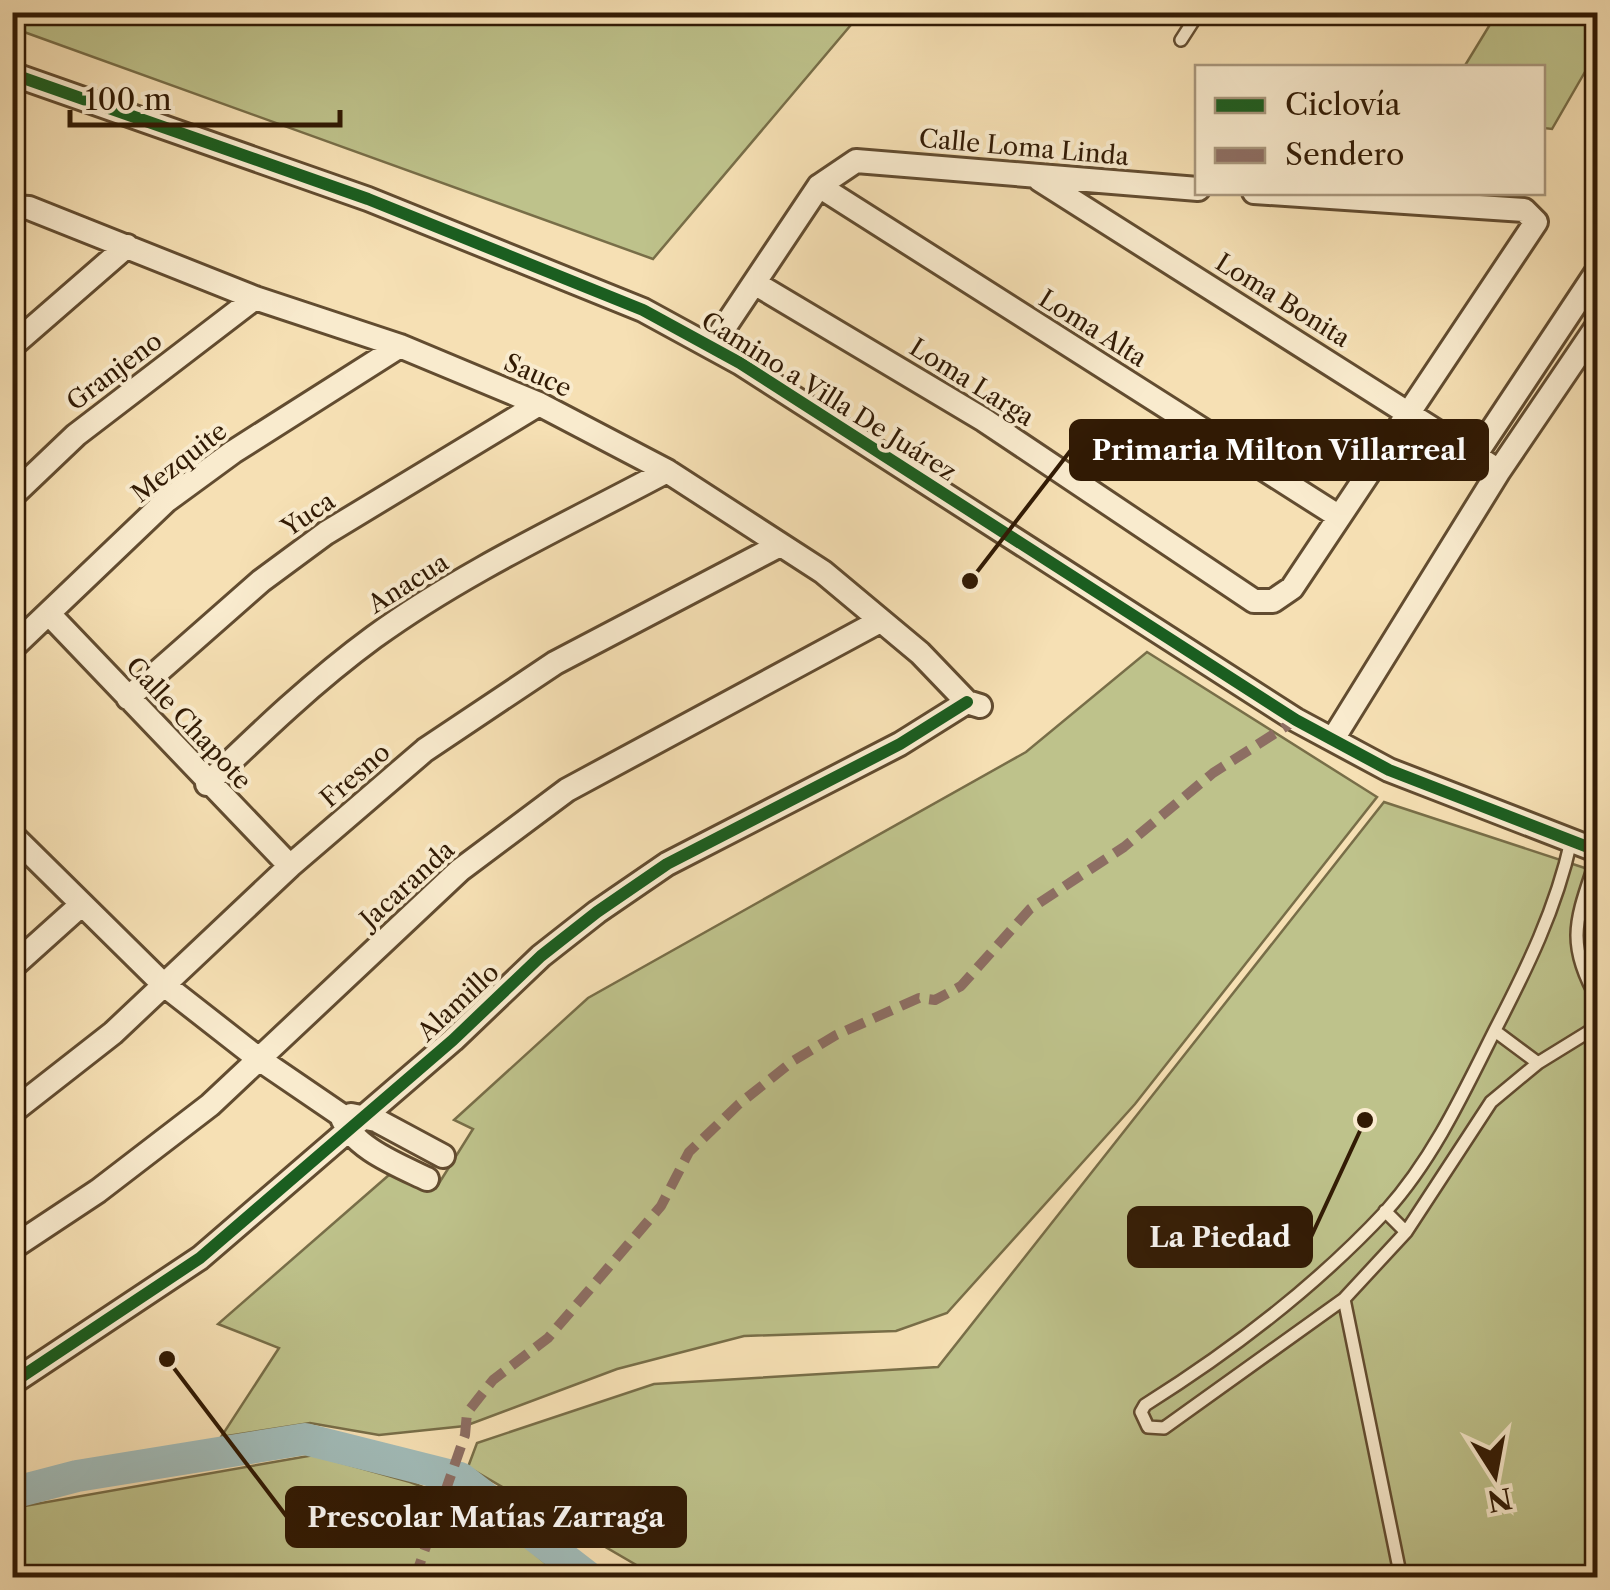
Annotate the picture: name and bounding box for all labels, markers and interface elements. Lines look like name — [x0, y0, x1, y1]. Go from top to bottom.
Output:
scale bar — [70, 65, 340, 127]
legend — [1195, 65, 1545, 195]
text: 100 m — [85, 81, 172, 118]
text: Ciclovía — [1285, 86, 1401, 123]
street label: Calle Loma Linda — [918, 123, 1131, 172]
text: Sendero — [1285, 136, 1404, 173]
street label: Loma Bonita — [1210, 247, 1356, 354]
street label: Loma Alta — [1033, 283, 1153, 374]
street label: Camino a Villa De Juárez — [696, 305, 962, 488]
street label: Granjeno — [60, 325, 168, 417]
street label: Loma Larga — [904, 332, 1040, 433]
street label: Sauce — [499, 347, 576, 404]
street label: Mezquite — [125, 416, 233, 509]
callout: Primaria Milton Villarreal — [1071, 421, 1487, 479]
text: Primaria Milton Villarreal — [1092, 433, 1466, 467]
street label: Yuca — [275, 485, 341, 544]
street label: Anacua — [361, 546, 455, 621]
street label: Calle Chapote — [119, 651, 258, 796]
street label: Fresno — [314, 737, 397, 814]
street label: Jacaranda — [351, 834, 461, 937]
street label: Alamillo — [410, 957, 506, 1049]
callout: La Piedad — [1129, 1208, 1311, 1266]
text: La Piedad — [1149, 1220, 1291, 1254]
north arrow — [1445, 1425, 1545, 1525]
text: N — [1485, 1481, 1515, 1519]
callout: Prescolar Matías Zarraga — [287, 1488, 685, 1546]
text: Prescolar Matías Zarraga — [307, 1500, 665, 1534]

